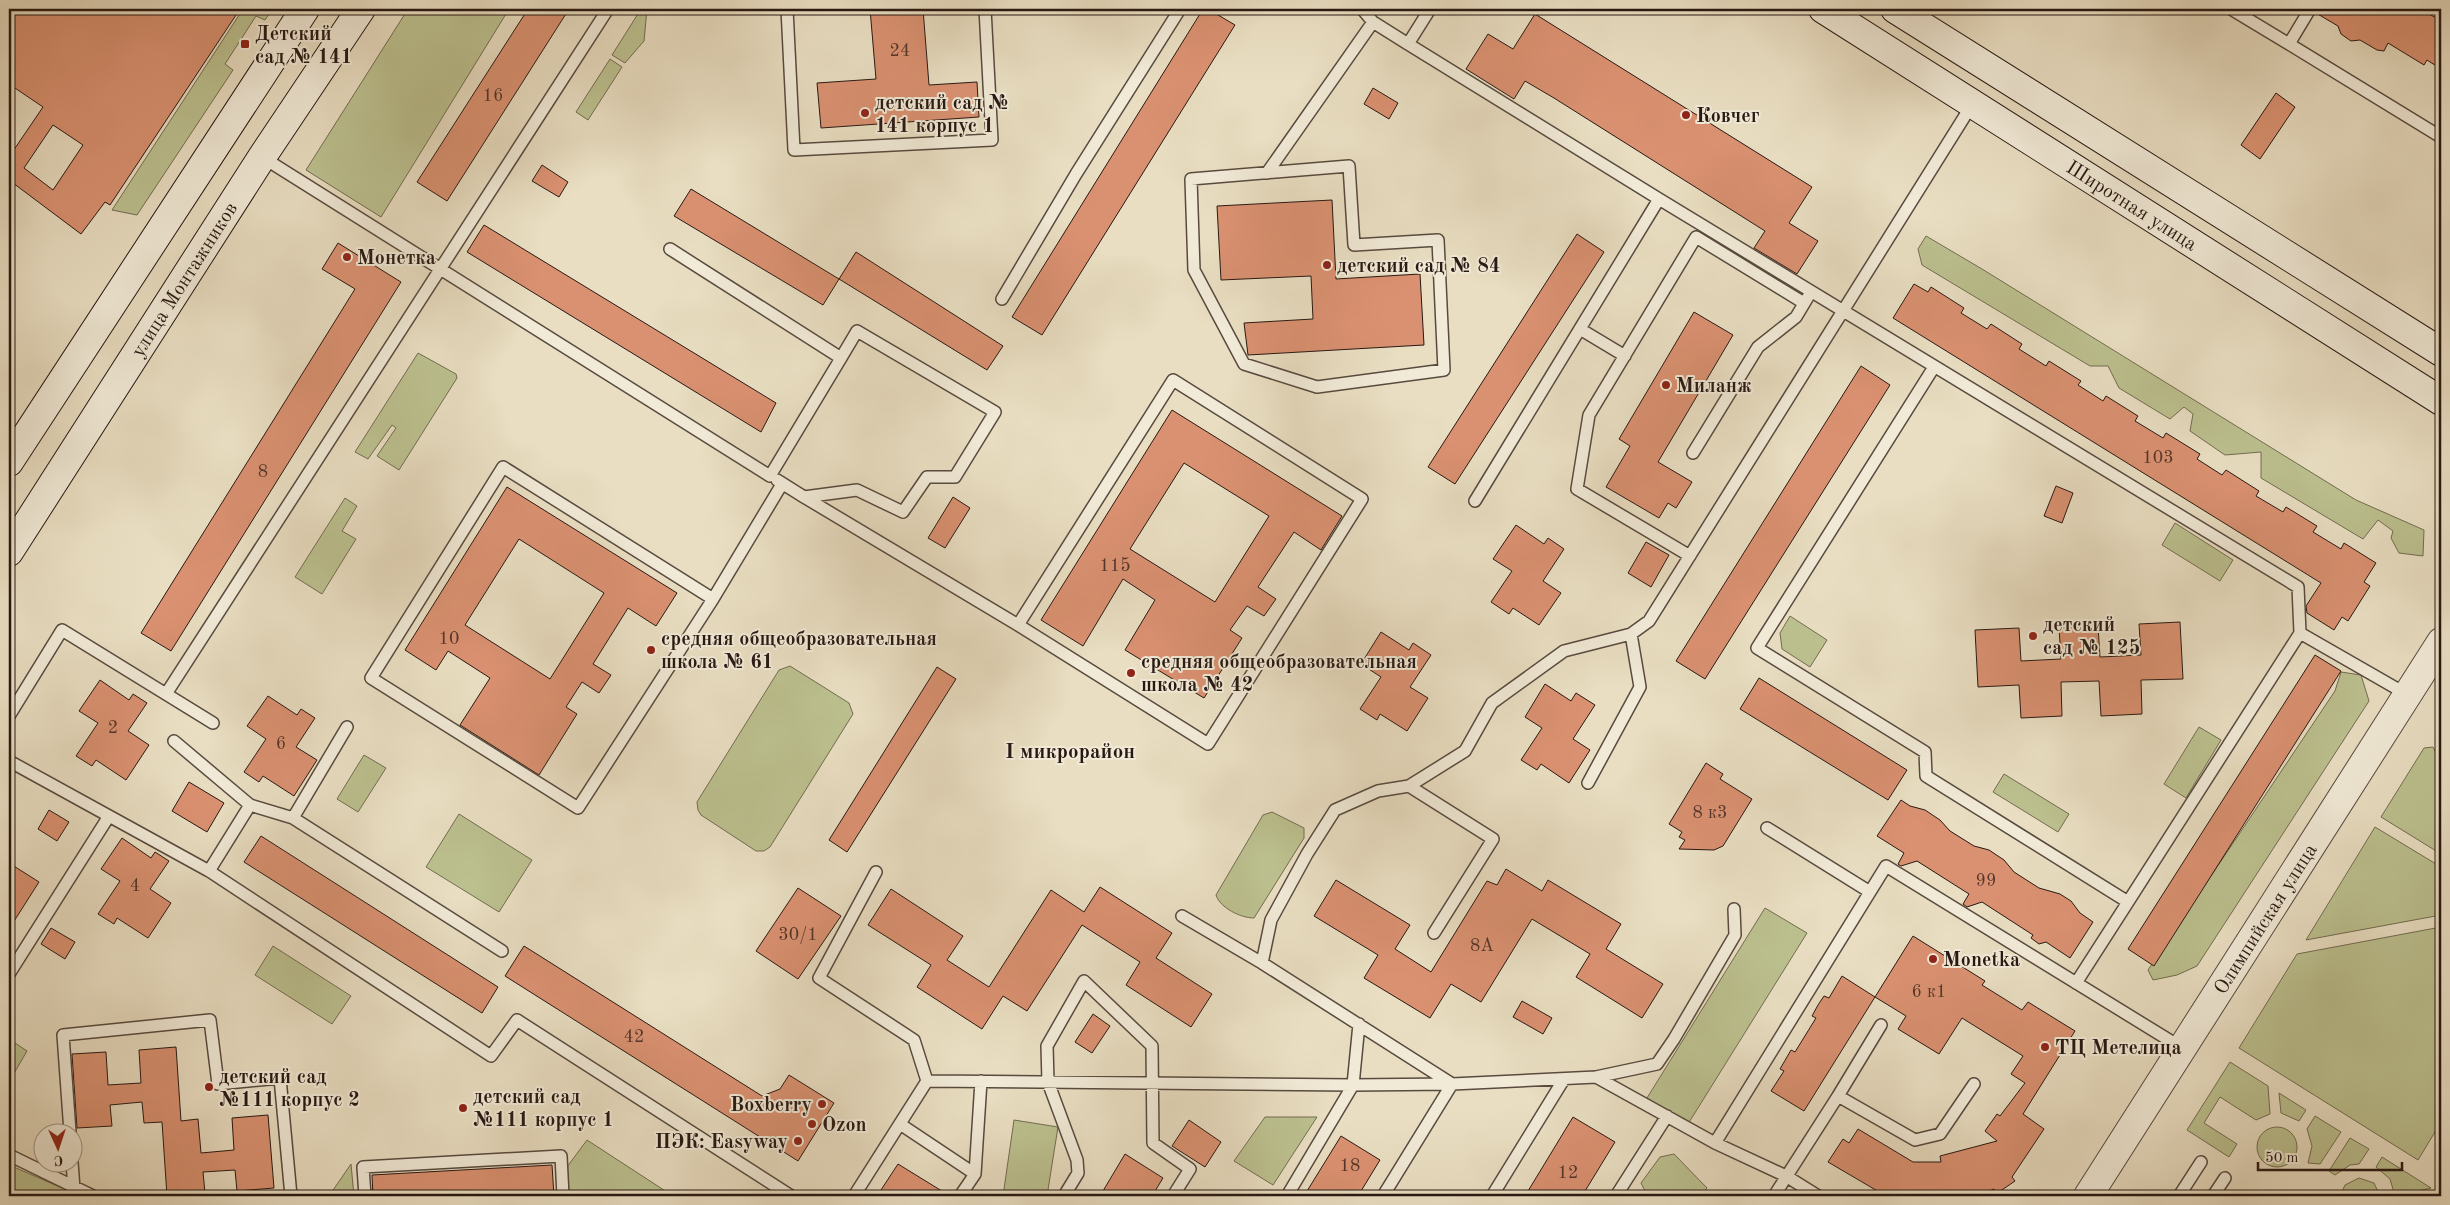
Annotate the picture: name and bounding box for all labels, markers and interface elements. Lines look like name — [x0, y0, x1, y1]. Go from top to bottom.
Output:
place label: Детский сад № 141 — [255, 25, 352, 68]
marker: Детский сад № 141 — [239, 38, 251, 50]
house number: 24 — [890, 42, 910, 60]
house number: 16 — [483, 87, 503, 105]
place label: детский сад № 141 корпус 1 — [875, 94, 1010, 137]
marker: детский сад № 141 корпус 1 — [859, 107, 871, 119]
place label: Ковчег — [1696, 107, 1760, 127]
marker: Ковчег — [1680, 109, 1692, 121]
street label: Широтная улица — [2062, 158, 2200, 256]
street label: улица Монтажников — [129, 199, 242, 361]
place label: Монетка — [357, 249, 436, 269]
marker: Монетка — [341, 251, 353, 263]
place label: детский сад № 84 — [1337, 257, 1500, 277]
marker: детский сад № 84 — [1321, 259, 1333, 271]
place label: Миланж — [1676, 377, 1752, 397]
marker: Миланж — [1660, 379, 1672, 391]
house number: 103 — [2142, 449, 2174, 467]
house number: 8 — [258, 463, 268, 481]
house number: 115 — [1099, 557, 1131, 575]
place label: детский сад № 125 — [2043, 616, 2140, 659]
house number: 10 — [439, 630, 459, 648]
place label: средняя общеобразовательная школа № 61 — [661, 630, 937, 673]
marker: детский сад № 125 — [2027, 630, 2039, 642]
marker: средняя общеобразовательная школа № 61 — [645, 644, 657, 656]
place label: средняя общеобразовательная школа № 42 — [1141, 653, 1417, 696]
marker: средняя общеобразовательная школа № 42 — [1125, 667, 1137, 679]
house number: 2 — [108, 719, 118, 737]
house number: 6 — [276, 735, 286, 753]
district label: I микрорайон — [1005, 742, 1135, 763]
house number: 8 к3 — [1693, 804, 1727, 822]
street label: Олимпийская улица — [2211, 841, 2322, 998]
house number: 99 — [1976, 872, 1996, 890]
house number: 4 — [130, 877, 140, 895]
house number: 30/1 — [778, 926, 818, 944]
house number: 8А — [1470, 937, 1494, 955]
place label: Monetka — [1943, 951, 2020, 971]
marker: Monetka — [1927, 953, 1939, 965]
house number: 6 к1 — [1912, 983, 1946, 1001]
house number: 42 — [624, 1028, 644, 1046]
place label: ТЦ Метелица — [2055, 1039, 2182, 1059]
marker: ТЦ Метелица — [2039, 1041, 2051, 1053]
place label: детский сад №111 корпус 2 — [219, 1068, 360, 1111]
marker: детский сад №111 корпус 2 — [203, 1081, 215, 1093]
place label: детский сад №111 корпус 1 — [473, 1088, 614, 1131]
place label: Boxberry — [730, 1096, 812, 1116]
marker: Boxberry — [816, 1098, 828, 1110]
marker: детский сад №111 корпус 1 — [457, 1102, 469, 1114]
place label: Ozon — [822, 1116, 867, 1136]
marker: Ozon — [806, 1118, 818, 1130]
north arrow — [32, 1122, 82, 1172]
place label: ПЭК: Easyway — [655, 1133, 788, 1153]
marker: ПЭК: Easyway — [792, 1135, 804, 1147]
scale bar — [2258, 1140, 2401, 1172]
text: 50 m — [2265, 1151, 2299, 1166]
text: С — [54, 1153, 64, 1167]
house number: 18 — [1340, 1157, 1360, 1175]
house number: 12 — [1558, 1164, 1578, 1182]

